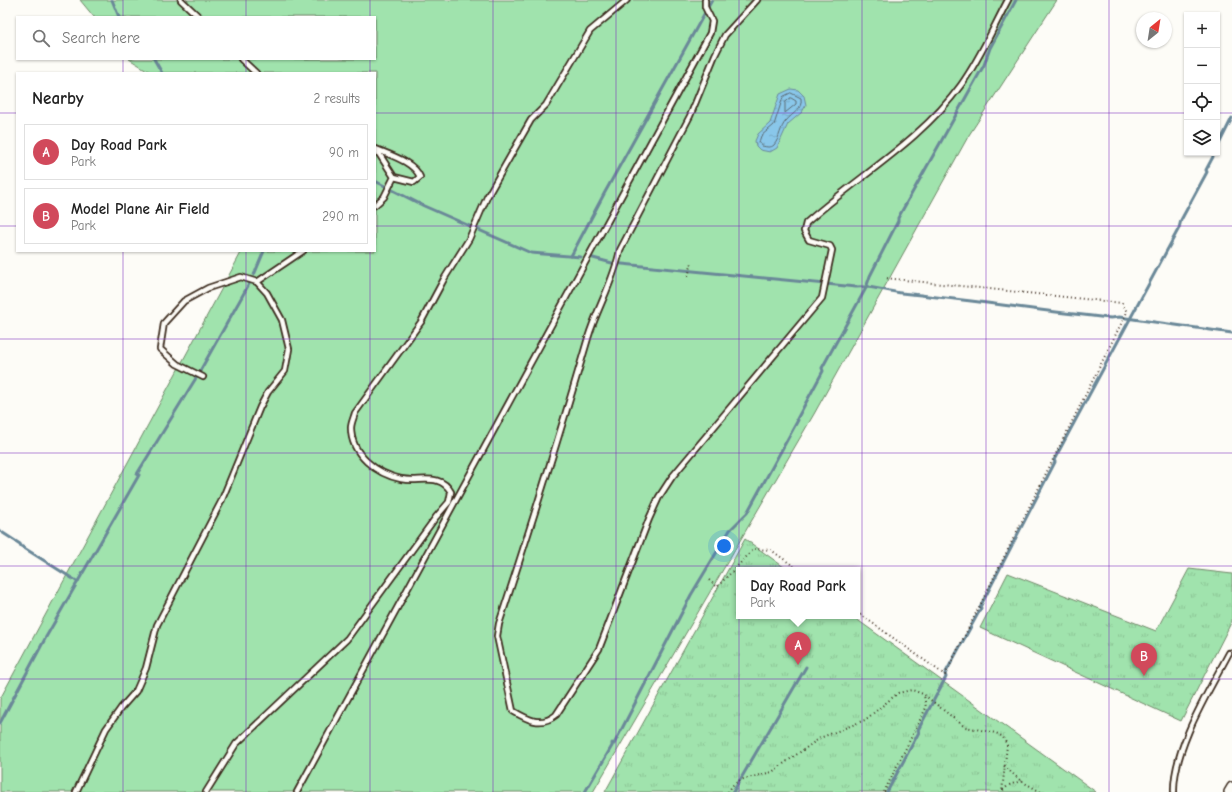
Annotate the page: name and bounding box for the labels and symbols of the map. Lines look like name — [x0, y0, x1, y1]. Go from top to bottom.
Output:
north arrow — [1136, 12, 1172, 48]
your location — [714, 536, 734, 556]
pin: A — [785, 632, 811, 665]
pin: B — [1131, 643, 1157, 676]

